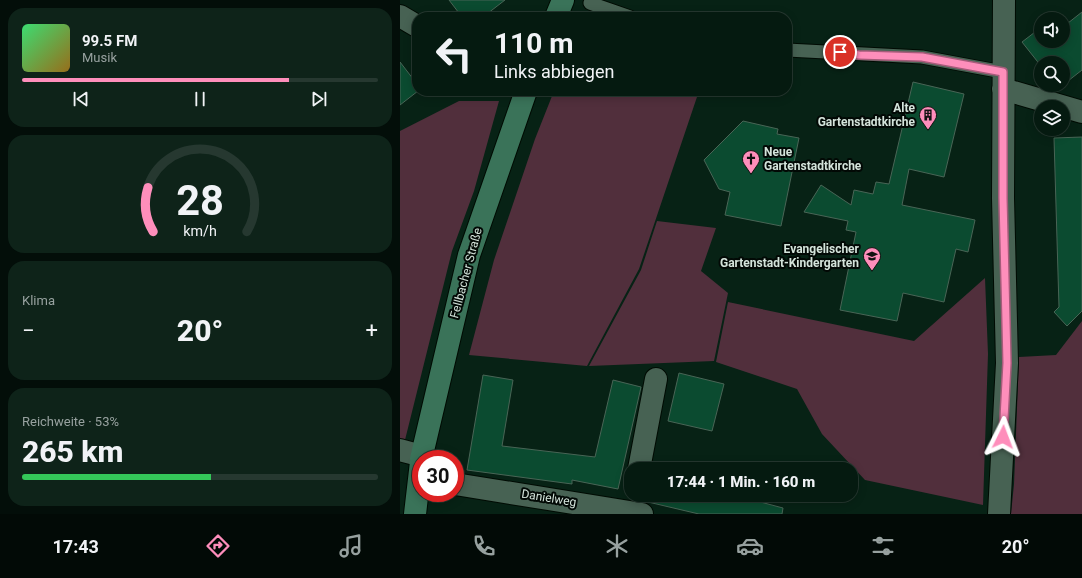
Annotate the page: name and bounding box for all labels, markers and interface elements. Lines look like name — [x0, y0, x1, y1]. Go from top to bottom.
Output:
map controls — [1034, 12, 1070, 136]
button: sound — [1034, 12, 1070, 48]
text: 110 m — [494, 27, 573, 60]
icon: left — [428, 28, 480, 80]
text: 99.5 FM — [82, 32, 137, 50]
pin — [823, 35, 857, 69]
icon: arrive — [829, 41, 851, 63]
text: Musik — [82, 50, 117, 65]
button: search — [1034, 56, 1070, 92]
text: Links abbiegen — [494, 61, 614, 82]
icon: previous — [70, 88, 92, 110]
icon: pause — [189, 88, 211, 110]
icon: next — [308, 88, 330, 110]
button: layers — [1034, 100, 1070, 136]
place label: Alte Gartenstadtkirche — [818, 101, 916, 129]
building icon: Alte Gartenstadtkirche — [918, 105, 938, 130]
place label: Neue Gartenstadtkirche — [764, 145, 862, 173]
church icon: Neue Gartenstadtkirche — [741, 149, 761, 174]
text: 28 — [176, 176, 224, 225]
text: km/h — [183, 222, 217, 238]
street label: Fellbacher Straße — [447, 226, 485, 320]
place label: Evangelischer Gartenstadt-Kindergarten — [720, 242, 860, 270]
school or university icon: Evangelischer Gartenstadt-Kindergarten — [862, 246, 882, 271]
text: Klima — [22, 293, 55, 308]
text: 20° — [177, 313, 223, 348]
text: − — [22, 318, 35, 343]
text: + — [366, 318, 378, 343]
text: Reichweite · 53% — [22, 414, 119, 429]
position arrow — [982, 416, 1024, 458]
text: 265 km — [22, 434, 124, 469]
speed limit sign: 30 — [412, 450, 464, 502]
text: 17:44 · 1 Min. · 160 m — [667, 473, 815, 491]
street label: Danielweg — [521, 487, 577, 509]
icon: directions — [204, 532, 232, 560]
icon: music — [337, 532, 365, 560]
icon: phone — [470, 532, 498, 560]
icon: climate — [603, 532, 631, 560]
icon: car — [736, 532, 764, 560]
icon: filters — [869, 532, 897, 560]
text: 17:43 — [52, 536, 99, 557]
text: 20° — [1002, 536, 1029, 557]

